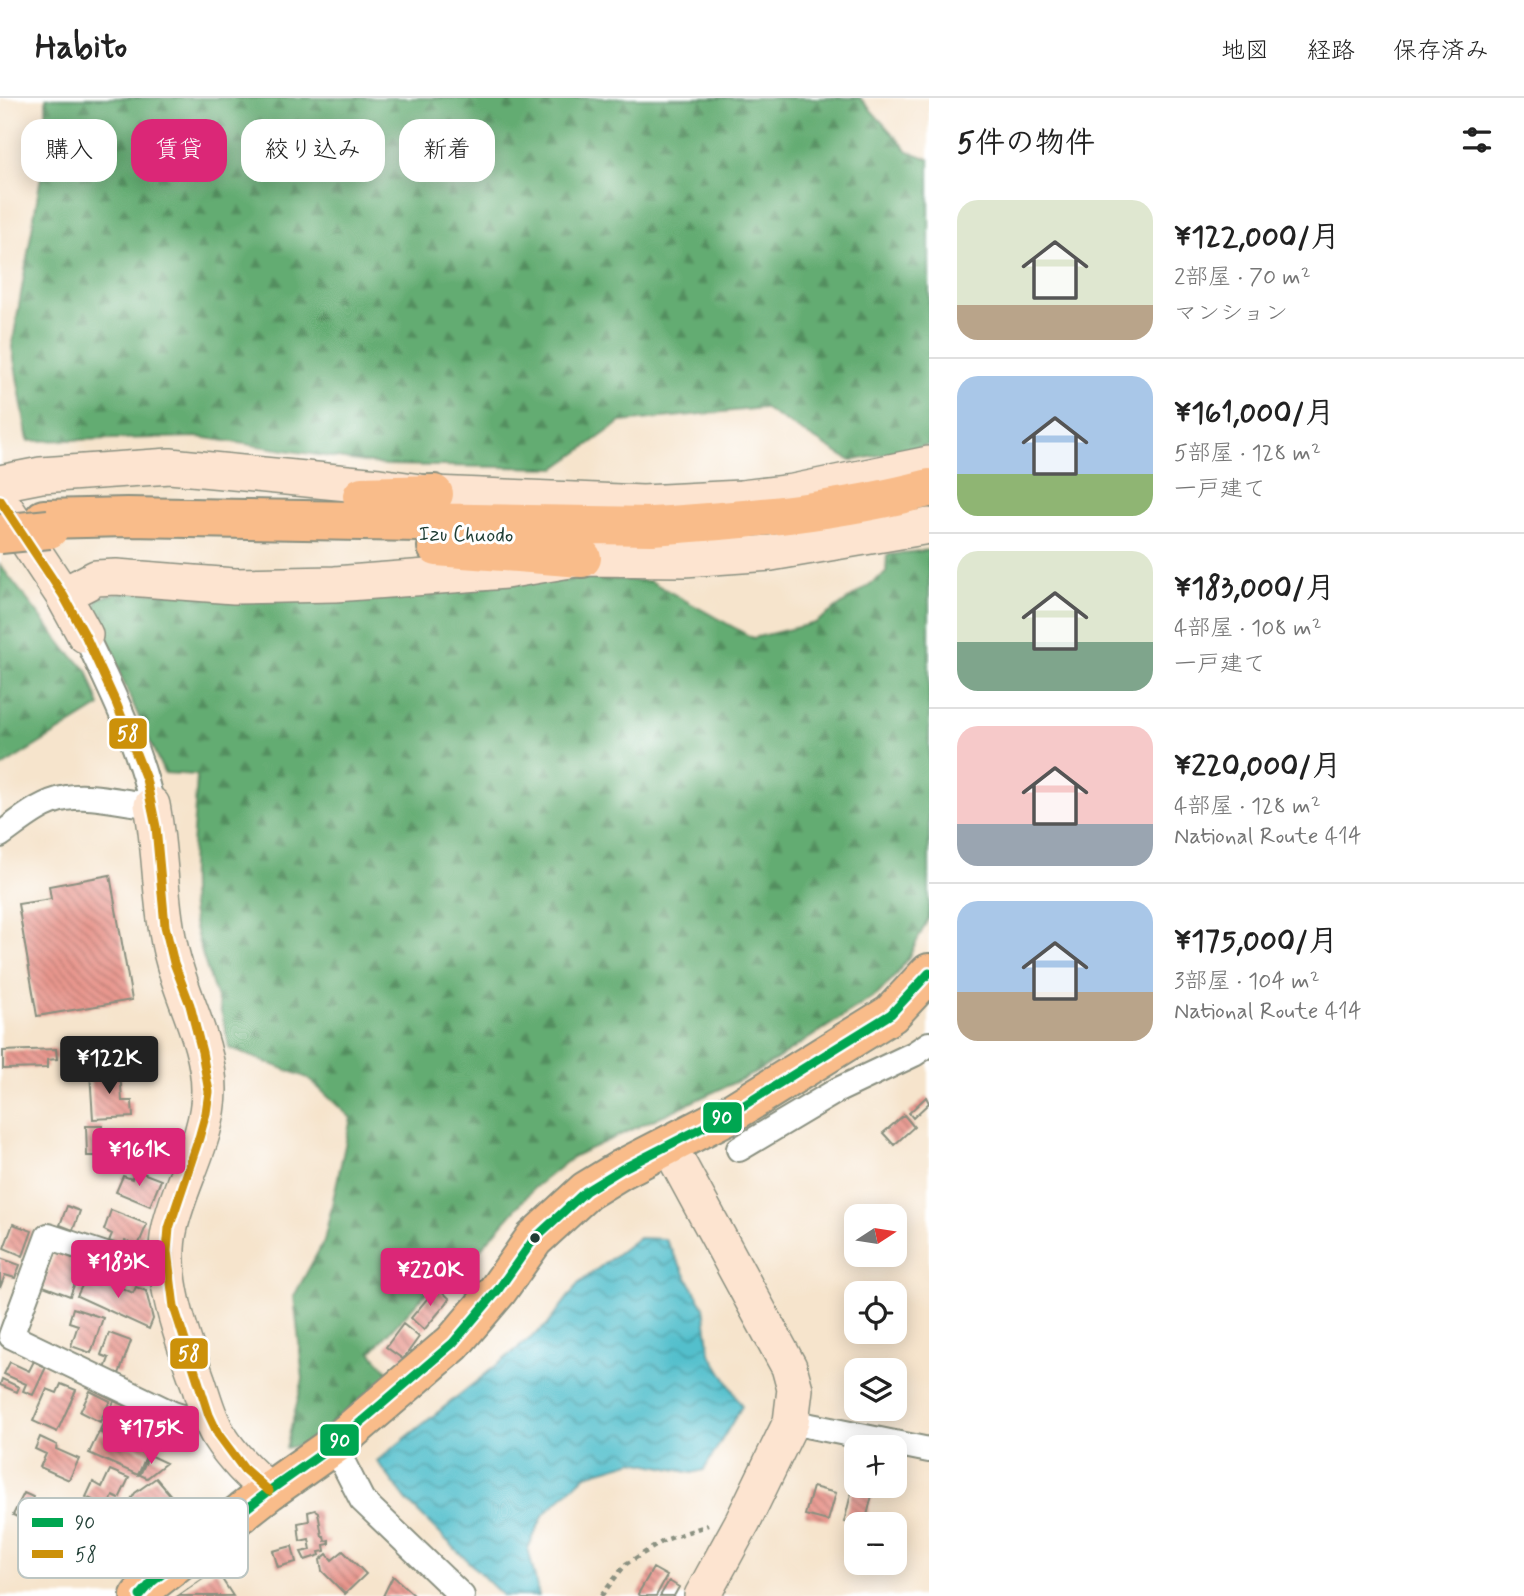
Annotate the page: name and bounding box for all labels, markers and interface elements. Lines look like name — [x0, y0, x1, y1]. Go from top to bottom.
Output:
text: Habito — [35, 26, 127, 70]
text: 地図 — [1221, 36, 1269, 67]
text: 経路 — [1307, 36, 1355, 67]
text: 保存済み — [1393, 36, 1489, 67]
chip: 購入 — [21, 119, 117, 182]
chip: 賃貸 — [131, 119, 227, 182]
chip: 絞り込み — [241, 119, 385, 182]
chip: 新着 — [399, 119, 495, 182]
icon: filters — [1458, 121, 1496, 159]
text: 5件の物件 — [957, 124, 1095, 163]
text: ¥122,000/月 — [1174, 218, 1340, 257]
icon: home — [1013, 228, 1097, 312]
text: 2部屋 · 70 m² — [1174, 263, 1311, 293]
text: マンション — [1174, 299, 1288, 329]
text: ¥161,000/月 — [1174, 394, 1335, 433]
icon: home — [1013, 404, 1097, 488]
text: 5部屋 · 128 m² — [1174, 439, 1321, 469]
text: 一戸建て — [1174, 475, 1266, 505]
street label: Izu Chuodo — [418, 520, 514, 550]
text: ¥183,000/月 — [1174, 569, 1335, 608]
icon: home — [1013, 579, 1097, 663]
text: 4部屋 · 108 m² — [1174, 614, 1322, 644]
text: 一戸建て — [1174, 650, 1266, 680]
line badge: 58 — [108, 717, 148, 750]
text: 58 — [117, 722, 139, 747]
text: ¥220,000/月 — [1174, 747, 1341, 786]
icon: home — [1013, 754, 1097, 838]
text: 4部屋 · 128 m² — [1174, 792, 1321, 822]
text: National Route 414 — [1174, 822, 1361, 852]
text: ¥175,000/月 — [1174, 922, 1338, 961]
icon: home — [1013, 929, 1097, 1013]
text: 3部屋 · 104 m² — [1174, 967, 1320, 997]
text: National Route 414 — [1174, 997, 1361, 1027]
pin: ¥122K — [60, 1037, 158, 1096]
text: ¥122K — [76, 1044, 142, 1074]
line badge: 90 — [702, 1101, 743, 1134]
text: 90 — [712, 1106, 732, 1131]
pin: ¥161K — [90, 1128, 188, 1188]
text: ¥161K — [108, 1136, 170, 1166]
north arrow — [844, 1204, 906, 1267]
map controls — [844, 1204, 907, 1575]
unlabelled marker — [528, 1231, 542, 1245]
pin: ¥183K — [69, 1240, 167, 1300]
text: ¥183K — [87, 1248, 149, 1278]
pin: ¥220K — [381, 1248, 479, 1308]
text: ¥220K — [397, 1256, 463, 1286]
button: locate — [844, 1281, 907, 1344]
line badge: 58 — [169, 1337, 209, 1370]
text: 58 — [178, 1342, 200, 1367]
button: layers — [844, 1358, 907, 1421]
pin: ¥175K — [102, 1406, 200, 1466]
text: ¥175K — [119, 1414, 183, 1444]
line badge: 90 — [319, 1423, 360, 1457]
text: 90 — [330, 1429, 350, 1454]
button: + — [844, 1435, 907, 1498]
legend — [18, 1498, 248, 1578]
text: 90 — [75, 1511, 95, 1536]
button: − — [844, 1512, 907, 1575]
text: 58 — [75, 1543, 97, 1568]

